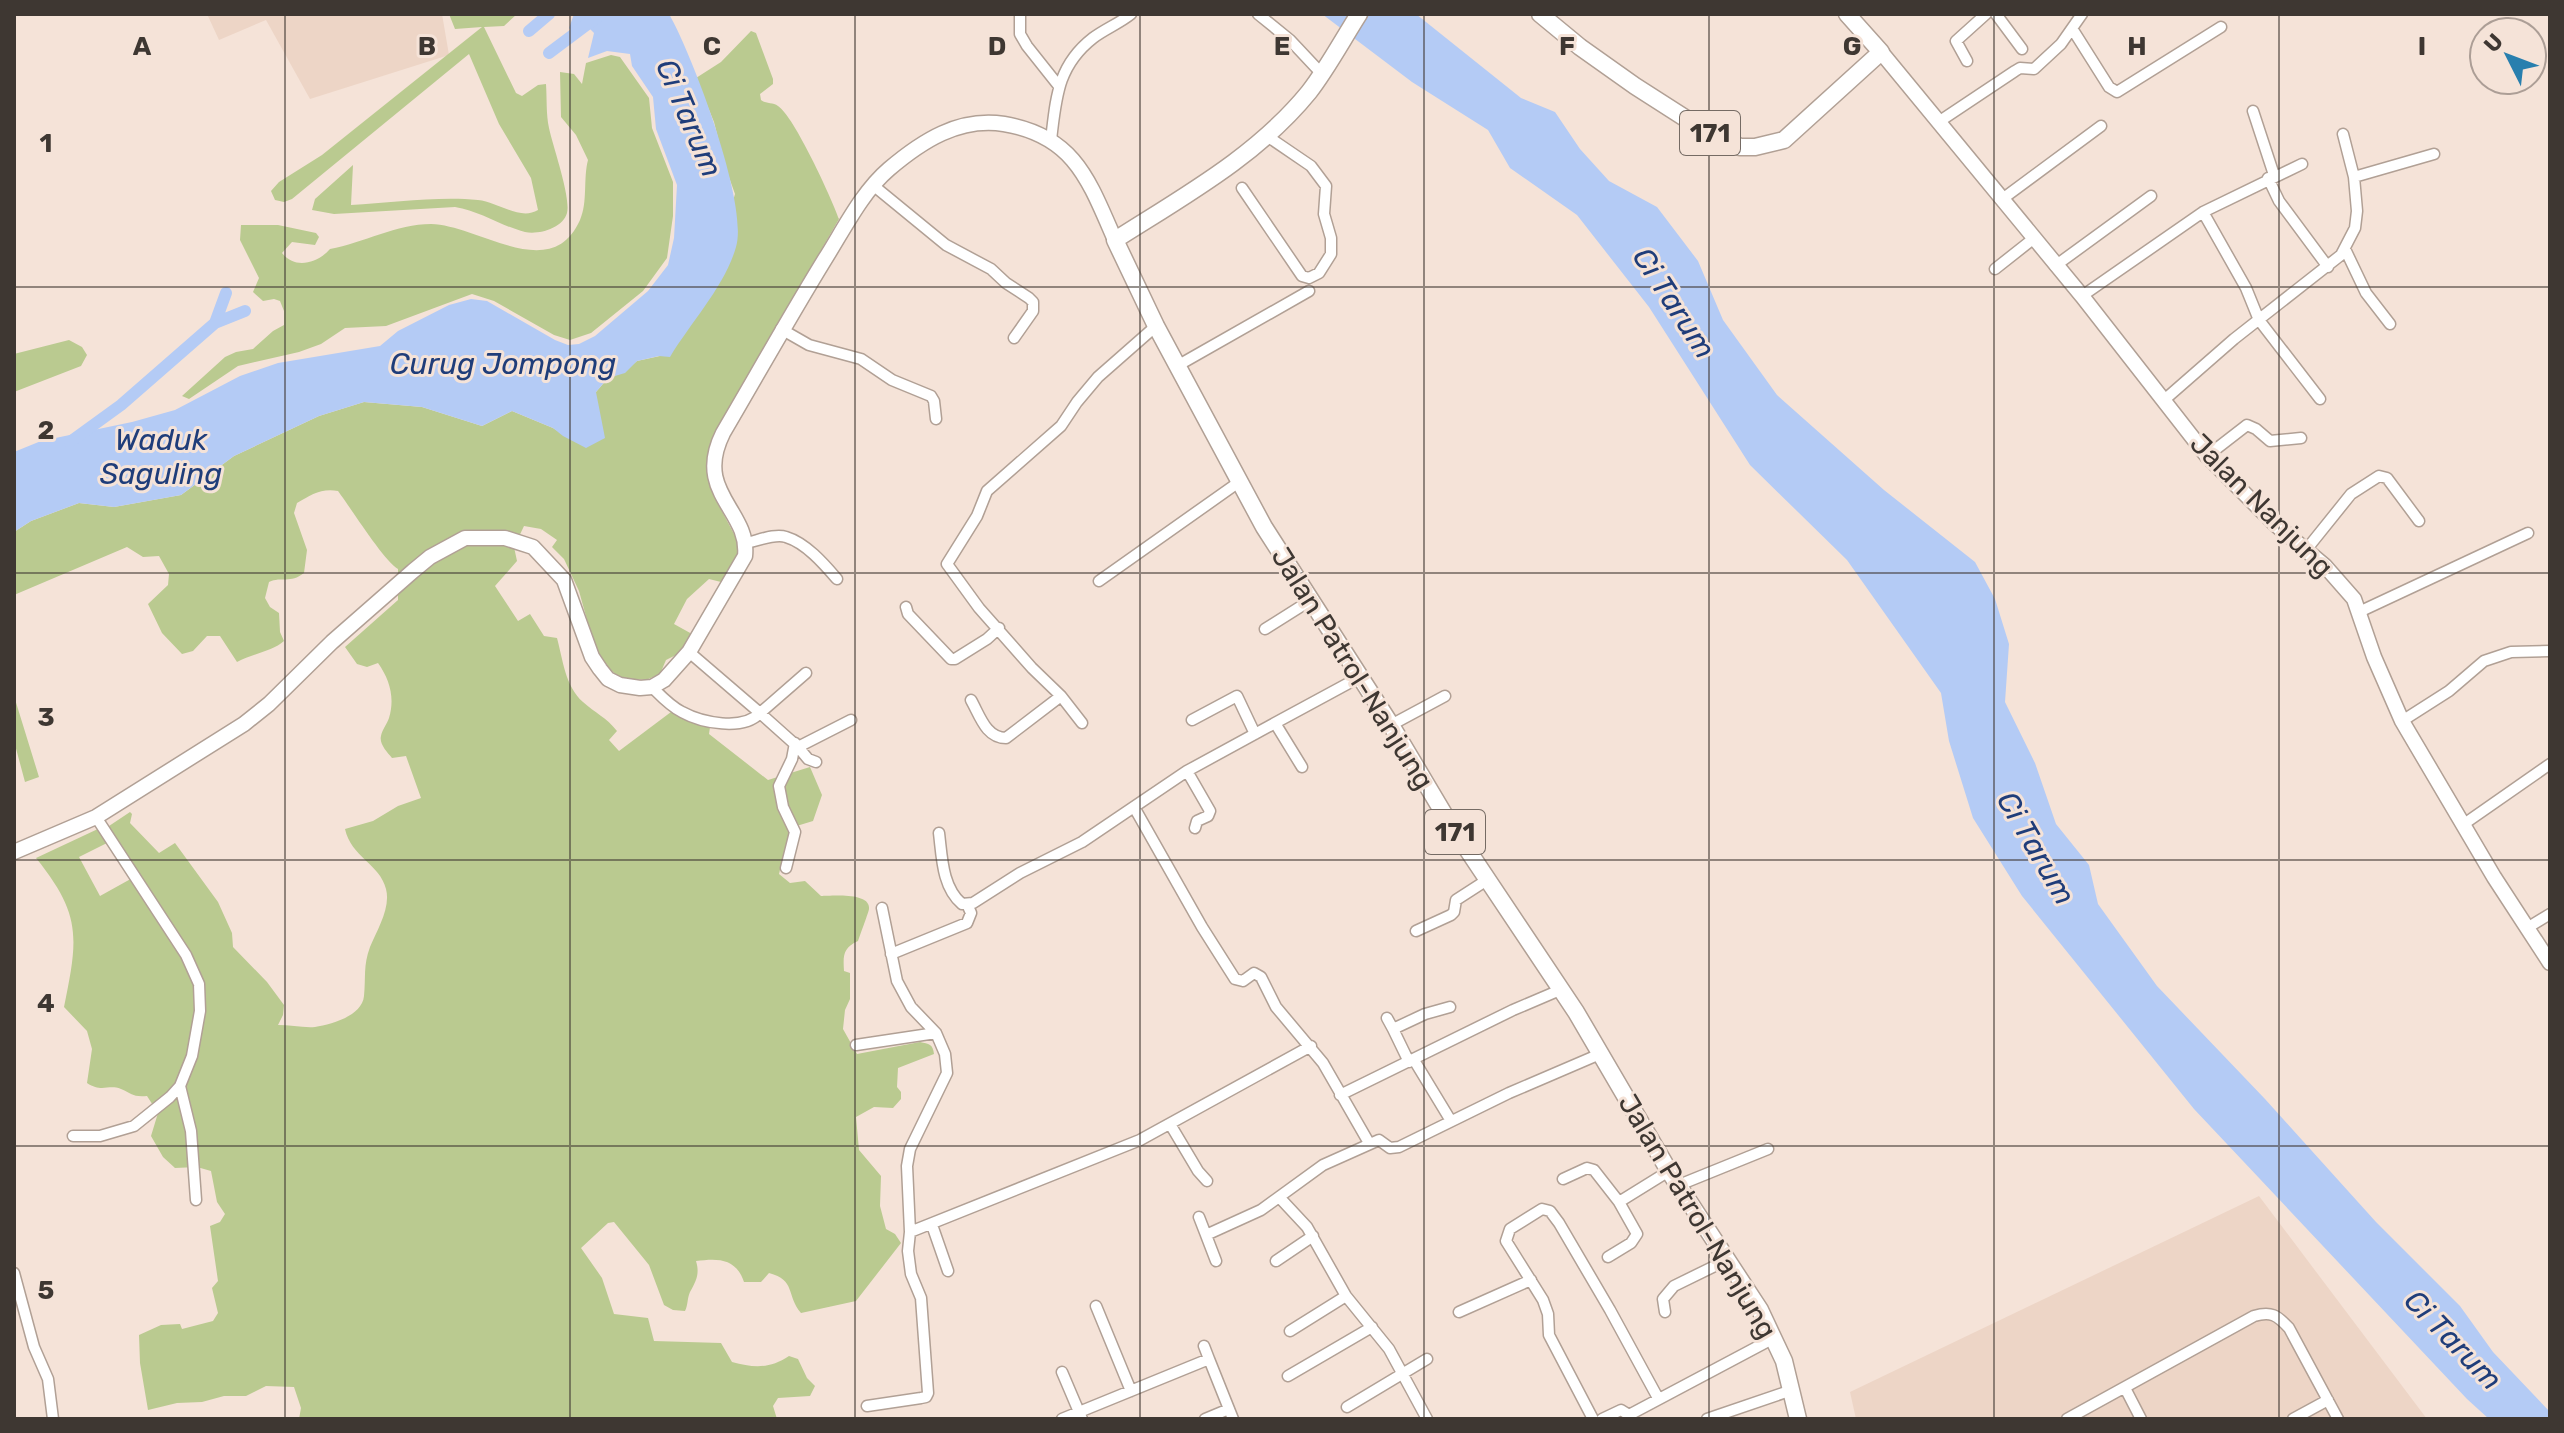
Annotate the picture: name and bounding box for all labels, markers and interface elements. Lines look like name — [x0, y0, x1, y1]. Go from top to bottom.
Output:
north arrow — [2468, 16, 2548, 96]
text: U — [2478, 28, 2509, 58]
text: A — [133, 31, 152, 62]
text: B — [418, 31, 436, 62]
text: C — [703, 31, 721, 62]
text: D — [988, 31, 1006, 62]
text: E — [1274, 31, 1290, 62]
text: F — [1559, 31, 1575, 62]
text: G — [1843, 31, 1861, 62]
text: H — [2127, 31, 2147, 62]
text: I — [2418, 31, 2426, 62]
water label: Ci Tarum — [648, 53, 730, 183]
road number: 171 — [1680, 111, 1740, 155]
text: 1 — [40, 128, 52, 159]
water label: Ci Tarum — [1625, 241, 1723, 365]
water label: Curug Jompong — [390, 346, 616, 382]
text: 2 — [38, 415, 54, 446]
water label: Waduk Saguling — [100, 422, 222, 492]
street label: Jalan Nanjung — [2183, 427, 2340, 584]
street label: Jalan Patrol-Nanjung — [1265, 541, 1441, 795]
text: 3 — [37, 702, 55, 733]
water label: Ci Tarum — [1989, 785, 2083, 911]
road number: 171 — [1425, 810, 1485, 854]
text: 4 — [37, 988, 55, 1019]
street label: Jalan Patrol-Nanjung — [1612, 1088, 1784, 1344]
text: 5 — [38, 1275, 54, 1306]
water label: Ci Tarum — [2397, 1283, 2509, 1397]

